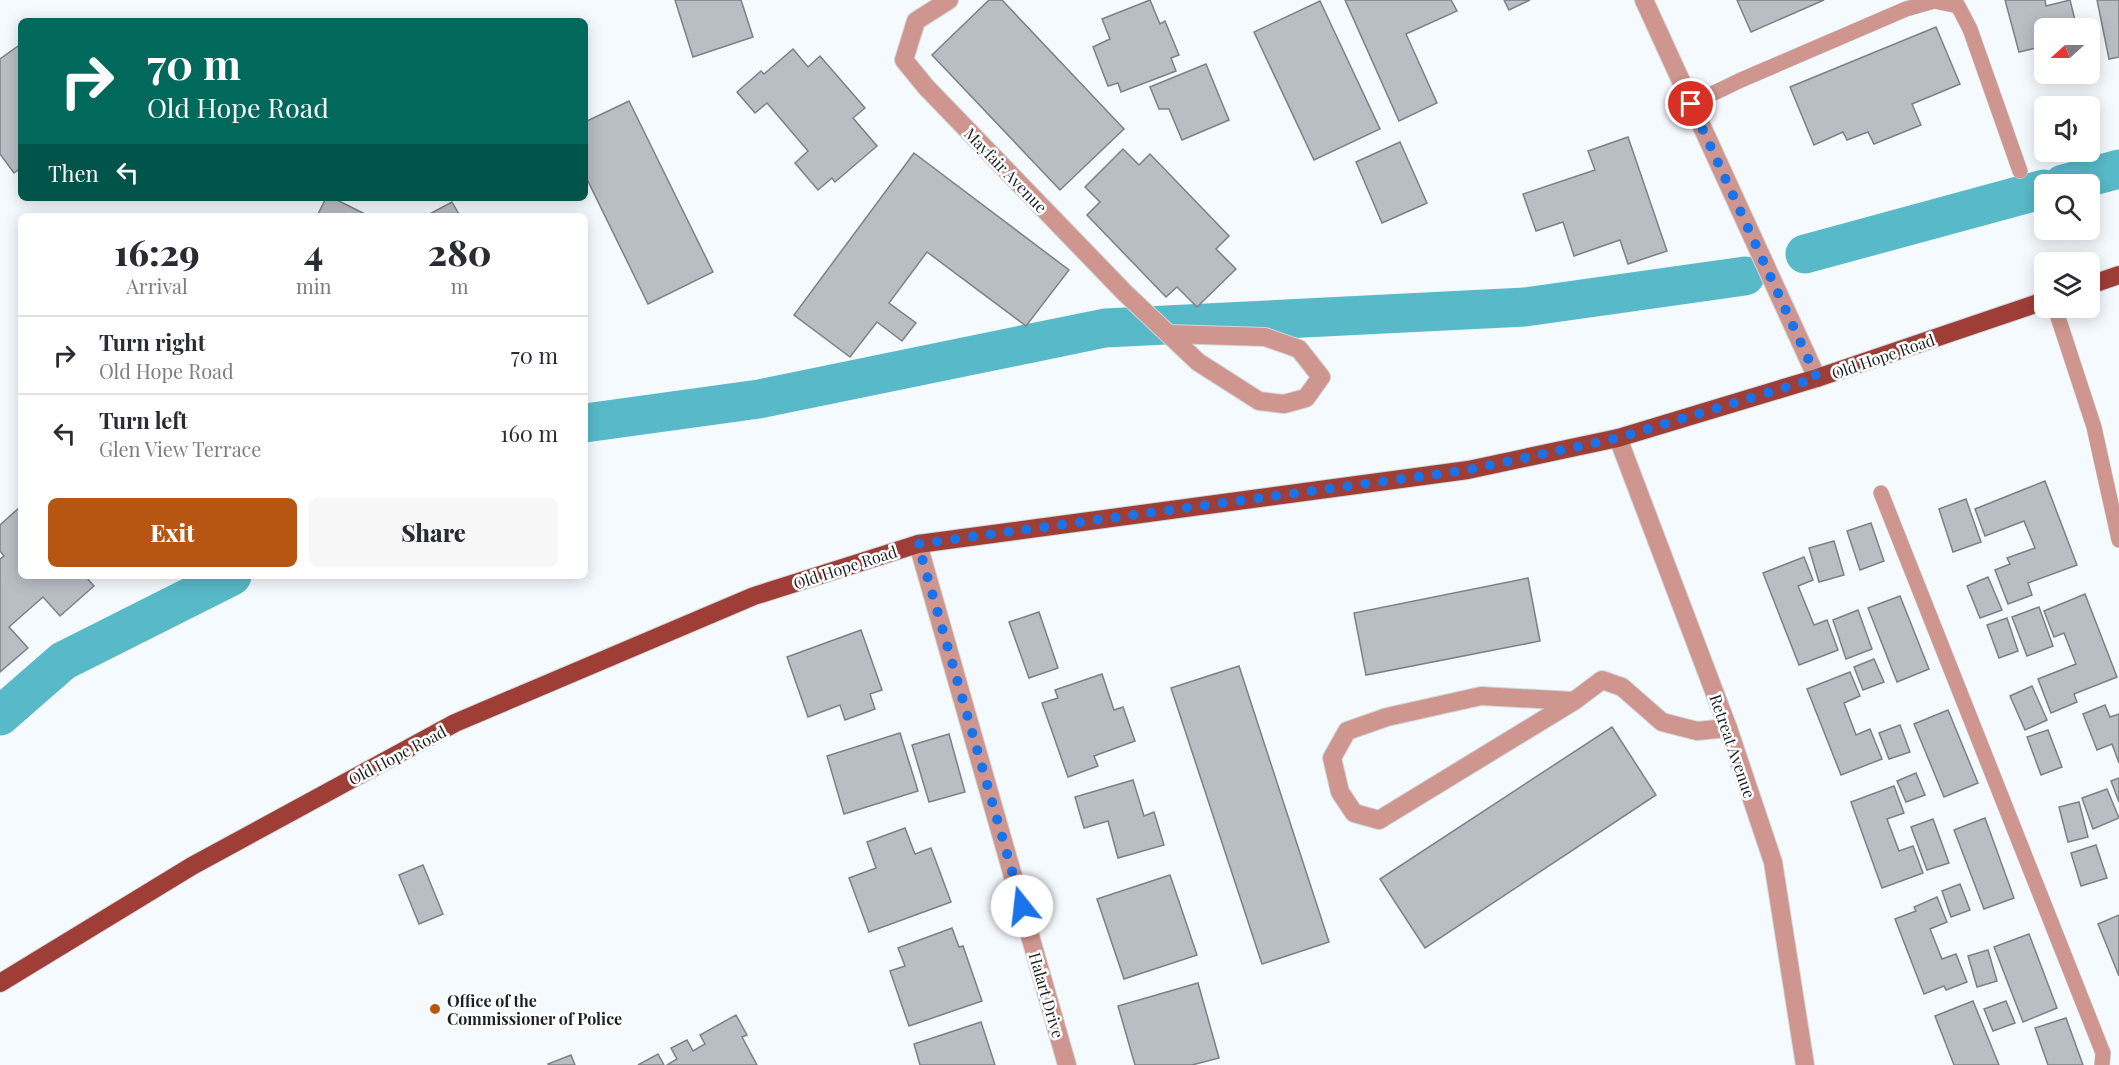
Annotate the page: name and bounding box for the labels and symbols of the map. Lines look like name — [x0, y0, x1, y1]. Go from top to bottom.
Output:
north arrow — [2034, 18, 2100, 84]
pin — [1665, 78, 1716, 129]
street label: Mayfair Avenue — [960, 123, 1052, 217]
street label: Old Hope Road — [1829, 329, 1937, 383]
street label: Old Hope Road — [791, 540, 899, 594]
street label: Retreat Avenue — [1705, 691, 1761, 801]
street label: Old Hope Road — [344, 720, 450, 790]
position arrow — [990, 874, 1054, 938]
street label: Halart Drive — [1025, 950, 1069, 1040]
place label: Office of the Commissioner of Police — [447, 990, 622, 1029]
marker: Office of the Commissioner of Police — [428, 1002, 442, 1016]

